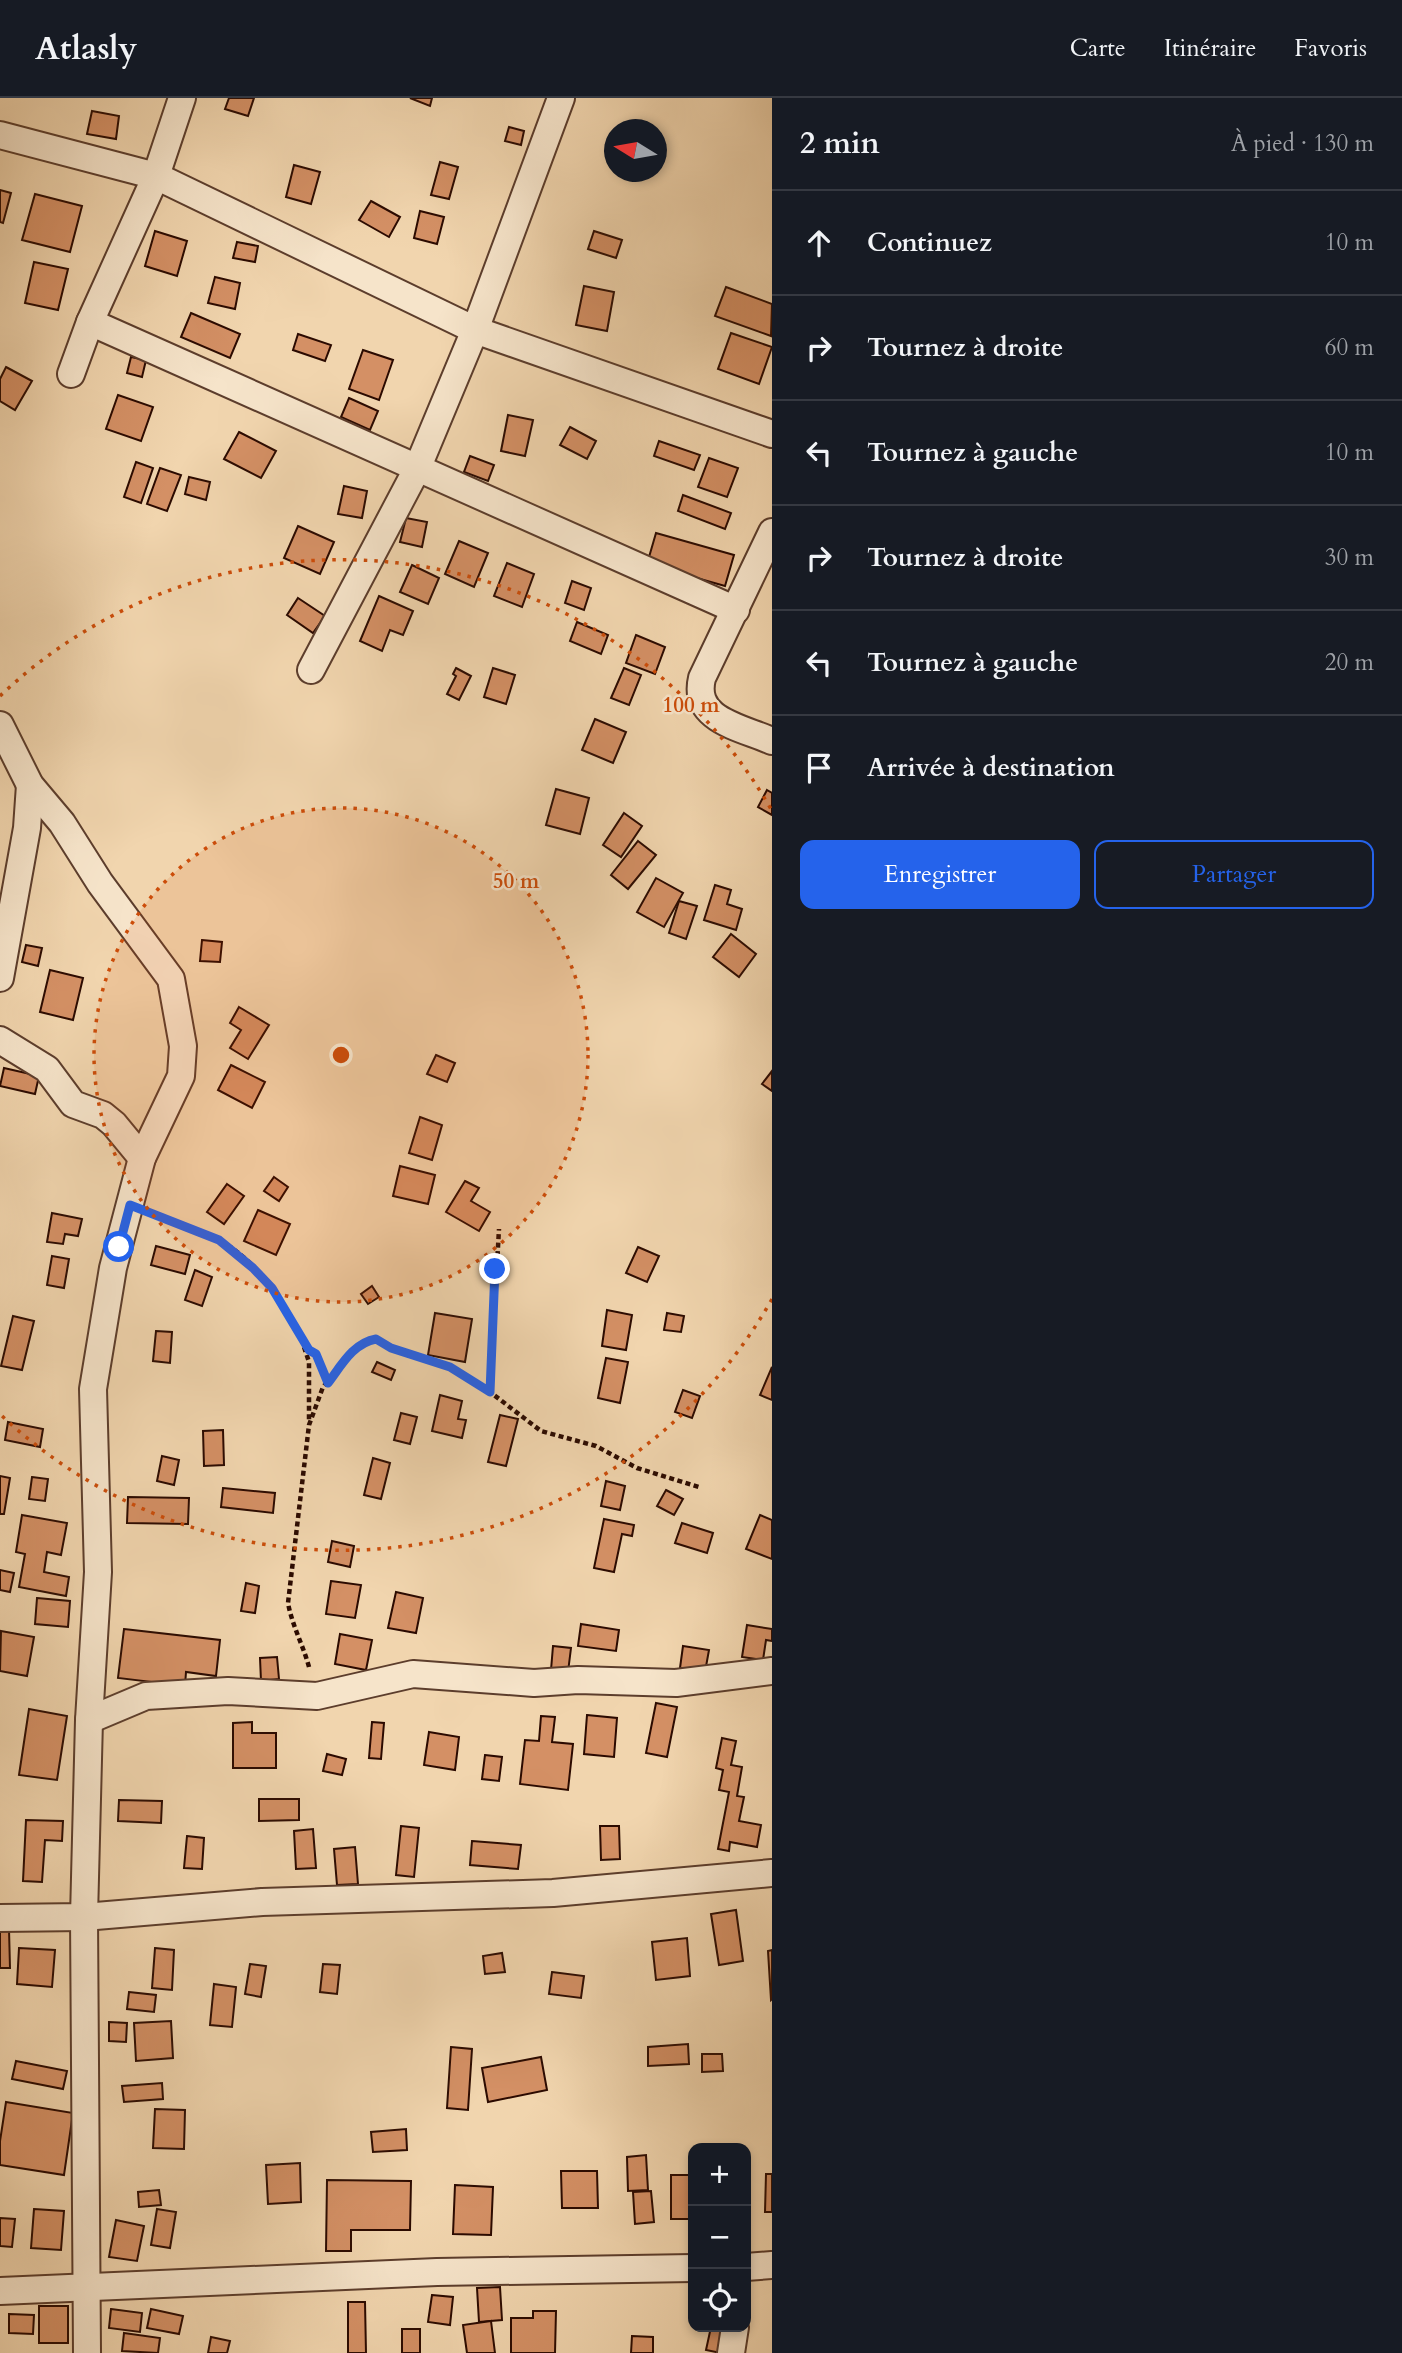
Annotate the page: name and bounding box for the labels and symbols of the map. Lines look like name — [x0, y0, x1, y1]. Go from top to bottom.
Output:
north arrow — [604, 119, 667, 182]
text: 100 m — [662, 691, 720, 720]
text: 50 m — [493, 867, 540, 896]
centre of rings — [329, 1043, 353, 1067]
route start — [103, 1231, 134, 1262]
route end — [479, 1253, 510, 1284]

